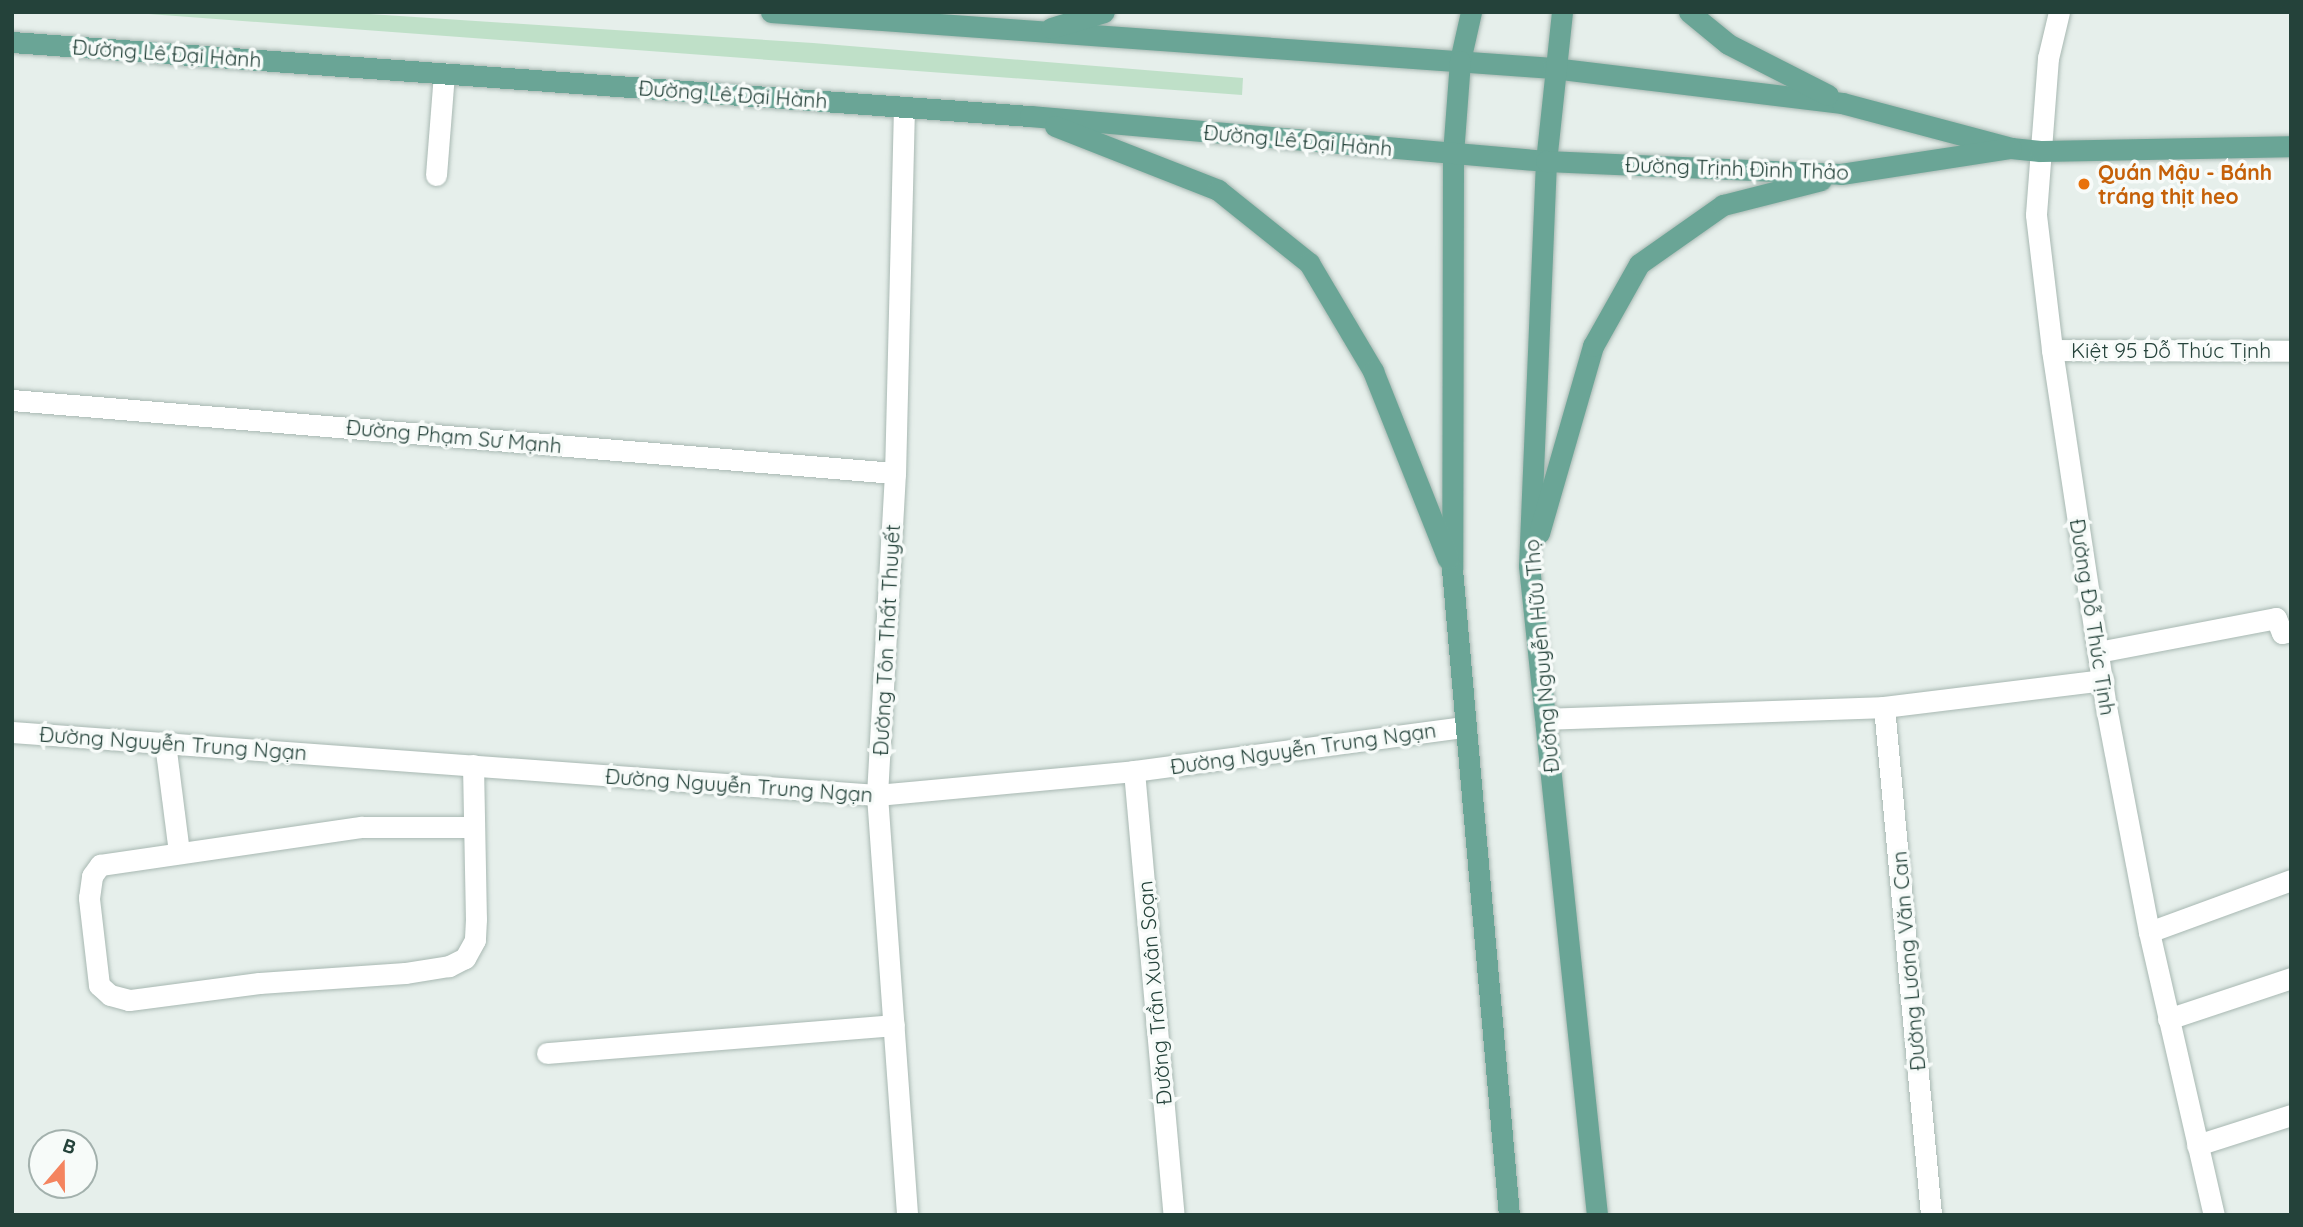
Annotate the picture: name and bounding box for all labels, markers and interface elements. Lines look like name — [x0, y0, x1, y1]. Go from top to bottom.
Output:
street label: Đường Lê Đại Hành — [72, 34, 262, 72]
street label: Đường Lê Đại Hành — [638, 75, 828, 113]
street label: Đường Lê Đại Hành — [1203, 119, 1393, 161]
street label: Đường Trịnh Đình Thảo — [1625, 152, 1849, 184]
place label: Quán Mậu - Bánh tráng thịt heo — [2098, 159, 2272, 209]
marker: Quán Mậu - Bánh tráng thịt heo — [2076, 176, 2092, 192]
street label: Kiệt 95 Đỗ Thúc Tịnh — [2071, 337, 2271, 363]
street label: Đường Phạm Sư Mạnh — [345, 414, 563, 458]
street label: Đường Đỗ Thúc Tịnh — [2065, 517, 2121, 717]
street label: Đường Tôn Thất Thuyết — [867, 524, 905, 756]
street label: Đường Nguyễn Hữu Thọ — [1518, 538, 1564, 774]
street label: Đường Nguyễn Trung Ngạn — [1169, 717, 1437, 779]
street label: Đường Nguyễn Trung Ngạn — [38, 721, 308, 765]
street label: Đường Nguyễn Trung Ngạn — [604, 763, 874, 807]
street label: Đường Lương Văn Can — [1886, 850, 1930, 1072]
street label: Đường Trần Xuân Soạn — [1132, 880, 1176, 1106]
north arrow — [28, 1129, 98, 1199]
text: B — [60, 1133, 79, 1160]

